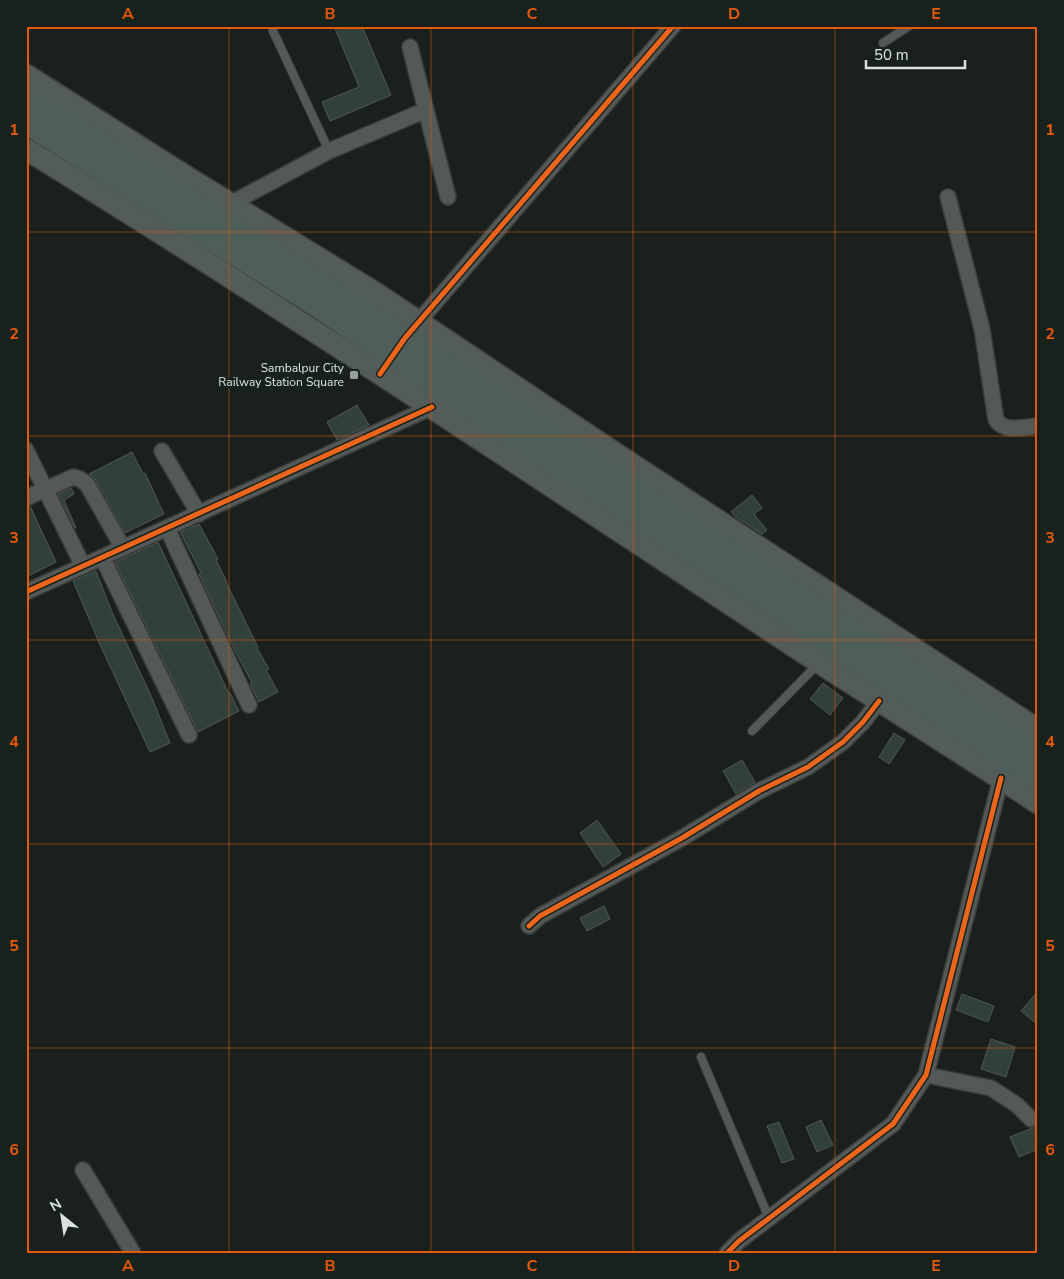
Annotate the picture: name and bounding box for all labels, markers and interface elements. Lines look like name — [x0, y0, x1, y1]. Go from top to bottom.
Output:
text: A — [122, 3, 134, 25]
text: B — [324, 3, 336, 25]
text: C — [527, 3, 538, 25]
text: D — [728, 3, 740, 25]
text: E — [931, 3, 941, 25]
scale bar — [866, 38, 965, 70]
text: 50 m — [874, 45, 909, 65]
text: 1 — [9, 119, 19, 141]
text: 1 — [1045, 119, 1055, 141]
text: 2 — [9, 323, 19, 345]
text: 2 — [1045, 323, 1055, 345]
place label: Sambalpur City Railway Station Square — [218, 360, 345, 390]
marker: Sambalpur City Railway Station Square — [348, 369, 360, 381]
text: 3 — [9, 527, 19, 549]
text: 3 — [1045, 527, 1055, 549]
text: 4 — [9, 731, 19, 753]
text: 4 — [1045, 731, 1055, 753]
text: 5 — [9, 935, 19, 957]
text: 5 — [1045, 935, 1055, 957]
text: 6 — [9, 1139, 19, 1161]
text: 6 — [1045, 1139, 1055, 1161]
north arrow — [38, 1192, 88, 1242]
text: N — [46, 1194, 65, 1216]
text: A — [122, 1255, 134, 1277]
text: B — [324, 1255, 336, 1277]
text: C — [527, 1255, 538, 1277]
text: D — [728, 1255, 740, 1277]
text: E — [931, 1255, 941, 1277]

